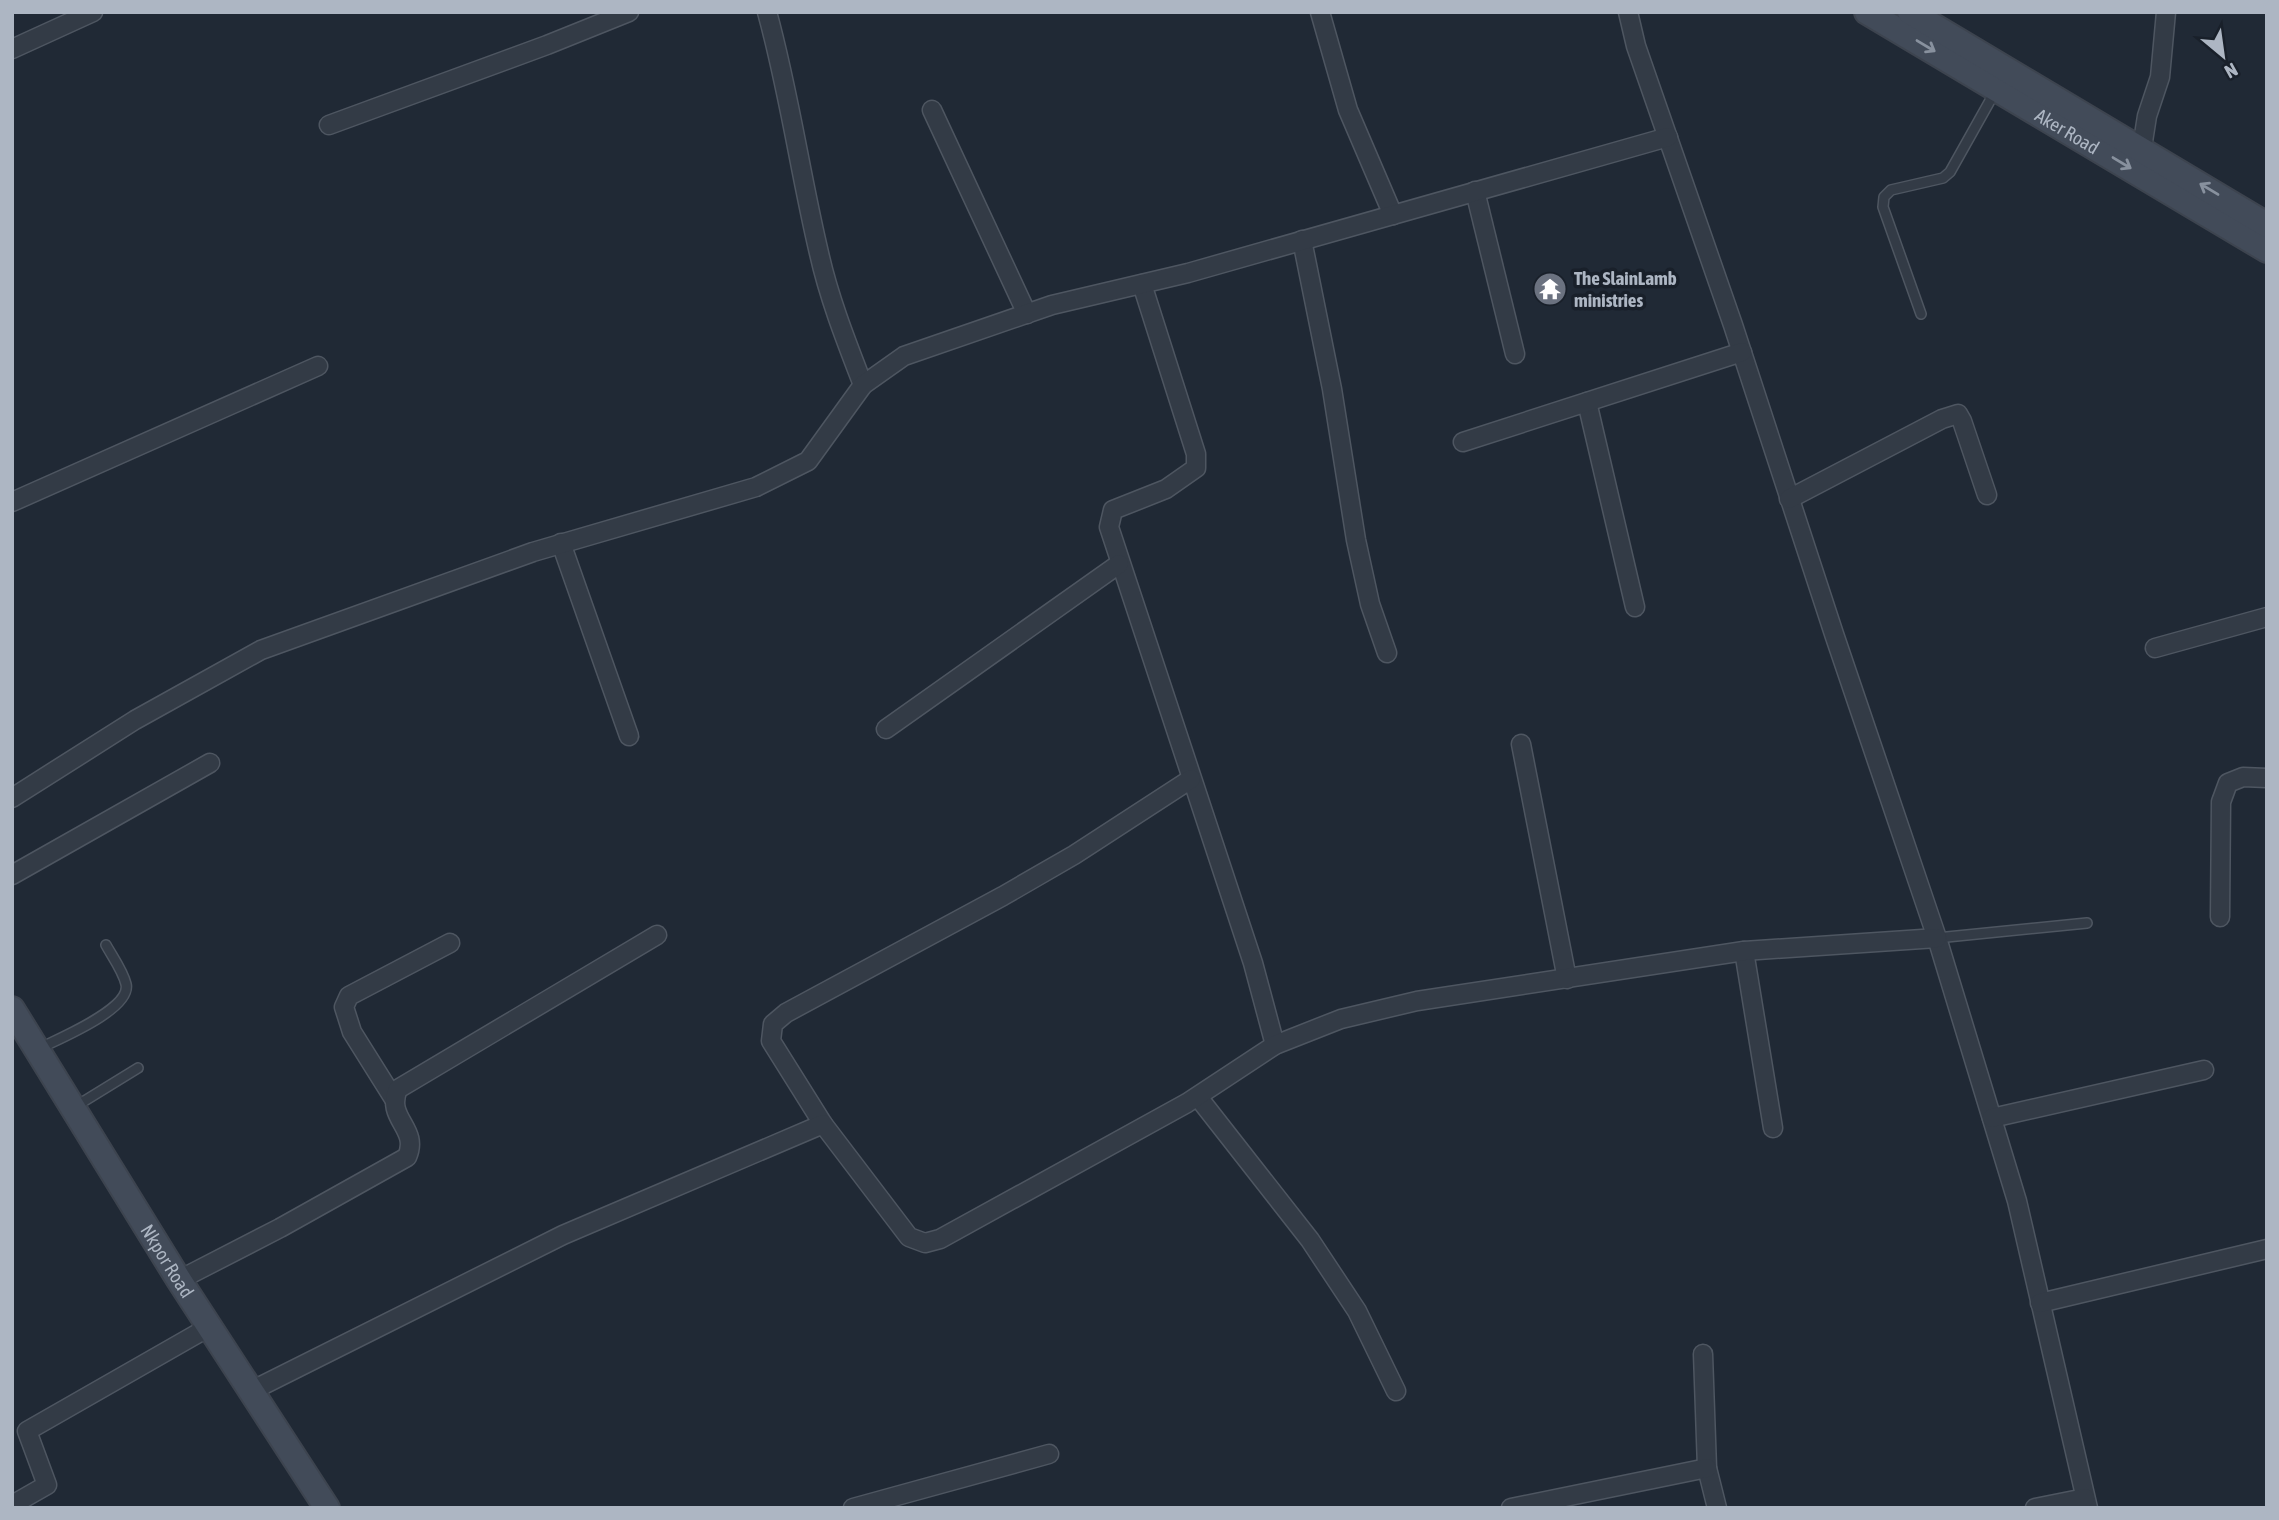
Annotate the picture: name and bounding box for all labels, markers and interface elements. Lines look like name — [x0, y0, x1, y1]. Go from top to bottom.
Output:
north arrow — [2188, 21, 2258, 91]
one-way arrow — [1916, 39, 1936, 53]
text: N — [2221, 59, 2241, 83]
street label: Aker Road — [2031, 104, 2103, 159]
one-way arrow — [2111, 157, 2131, 171]
one-way arrow — [2199, 182, 2219, 196]
place label: The SlainLamb ministries — [1574, 267, 1677, 311]
temple icon: The SlainLamb ministries — [1531, 270, 1569, 308]
street label: Nkpor Road — [136, 1220, 198, 1302]

